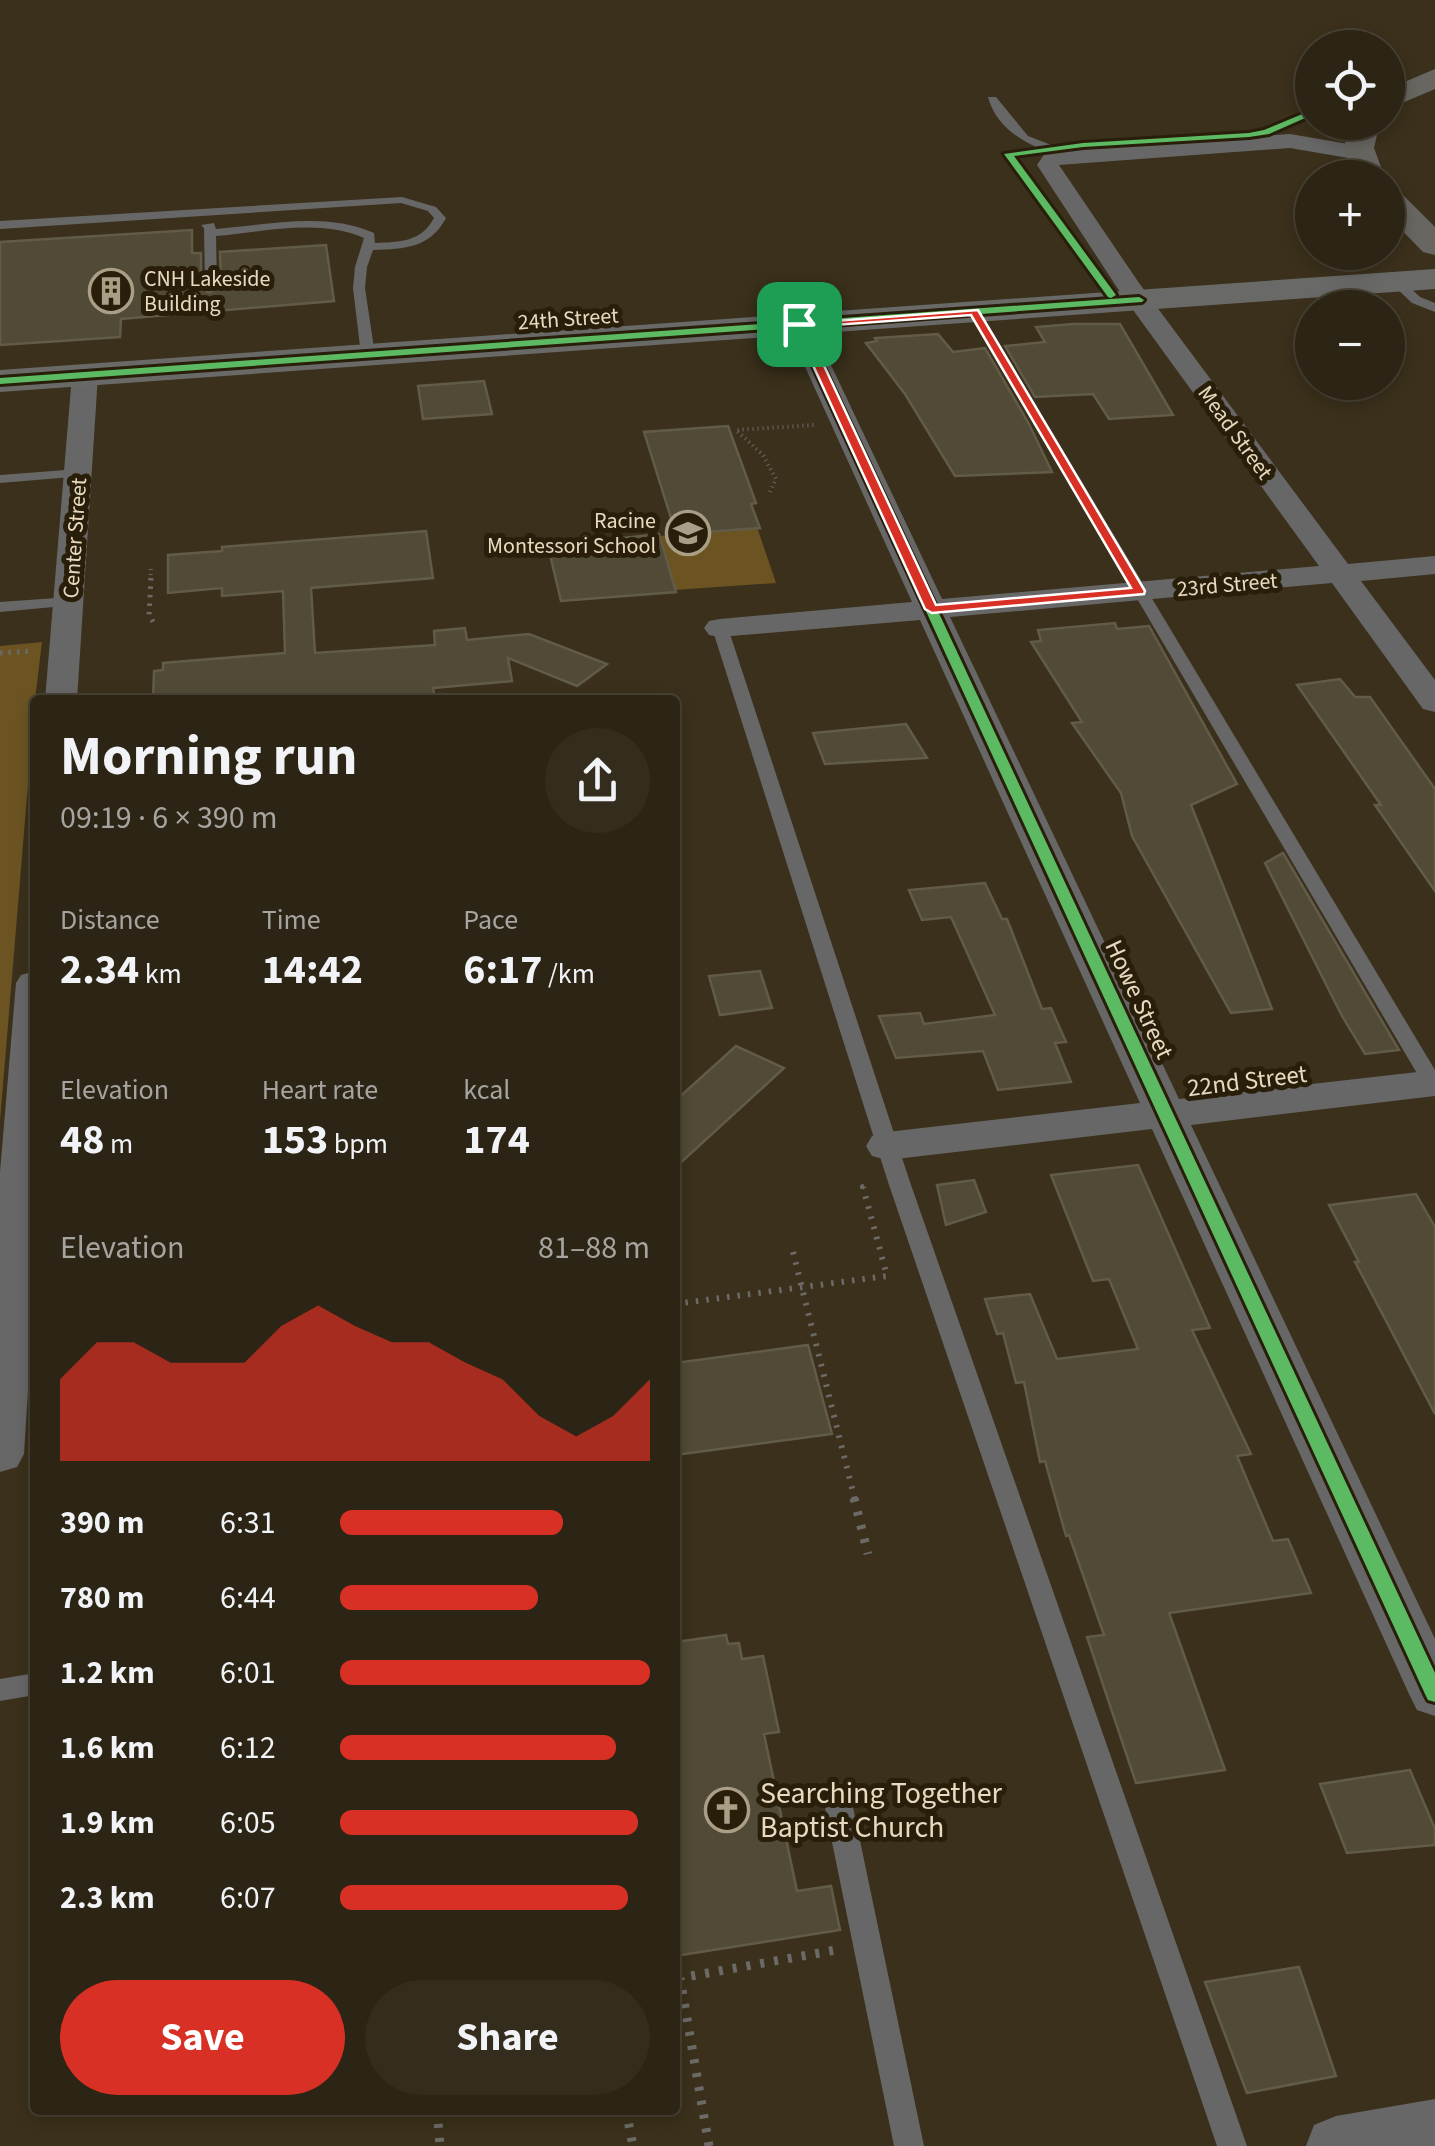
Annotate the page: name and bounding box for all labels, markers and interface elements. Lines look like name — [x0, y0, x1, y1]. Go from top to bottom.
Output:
map controls — [1295, 30, 1405, 400]
button: locate — [1295, 30, 1405, 140]
button: + — [1295, 160, 1405, 270]
place label: CNH Lakeside Building — [144, 263, 271, 320]
building icon: CNH Lakeside Building — [88, 268, 134, 314]
pin — [757, 282, 842, 367]
button: − — [1295, 290, 1405, 400]
icon: arrive — [772, 297, 827, 352]
street label: 24th Street — [517, 299, 620, 338]
street label: Mead Street — [1190, 379, 1281, 487]
street label: Center Street — [55, 476, 95, 599]
place label: Racine Montessori School — [487, 505, 656, 562]
school or university icon: Racine Montessori School — [665, 510, 711, 556]
street label: 23rd Street — [1175, 565, 1279, 605]
text: Morning run — [60, 718, 357, 796]
button: share — [545, 728, 650, 833]
text: 09:19 · 6 × 390 m — [60, 795, 278, 841]
text: Distance — [60, 900, 160, 940]
text: Time — [262, 900, 321, 940]
text: Pace — [463, 900, 518, 940]
street label: Howe Street — [1096, 934, 1183, 1065]
text: 2.34 — [60, 940, 139, 1000]
text: 14:42 — [262, 940, 363, 1000]
text: 6:17 — [463, 940, 542, 1000]
text: km — [139, 954, 182, 994]
text: /km — [542, 954, 595, 994]
street label: 22nd Street — [1185, 1056, 1309, 1106]
text: Elevation — [60, 1070, 169, 1110]
text: Heart rate — [262, 1070, 378, 1110]
text: kcal — [463, 1070, 510, 1110]
text: 48 — [60, 1110, 104, 1170]
text: 153 — [262, 1110, 328, 1170]
text: 174 — [463, 1110, 530, 1170]
text: m — [104, 1124, 133, 1164]
text: bpm — [328, 1124, 388, 1164]
text: Elevation — [60, 1225, 185, 1271]
text: 81–88 m — [538, 1225, 650, 1271]
text: 390 m — [60, 1500, 145, 1546]
text: 6:31 — [220, 1500, 276, 1546]
text: 780 m — [60, 1575, 145, 1621]
text: 6:44 — [220, 1575, 276, 1621]
text: 1.2 km — [60, 1650, 155, 1696]
text: 6:01 — [220, 1650, 276, 1696]
text: 1.6 km — [60, 1725, 155, 1771]
text: 6:12 — [220, 1725, 276, 1771]
place label: Searching Together Baptist Church — [760, 1772, 1003, 1849]
church icon: Searching Together Baptist Church — [704, 1787, 750, 1833]
text: 1.9 km — [60, 1800, 155, 1846]
text: 6:05 — [220, 1800, 276, 1846]
text: 2.3 km — [60, 1875, 155, 1921]
text: 6:07 — [220, 1875, 276, 1921]
button: Save — [60, 1980, 345, 2095]
button: Share — [365, 1980, 650, 2095]

